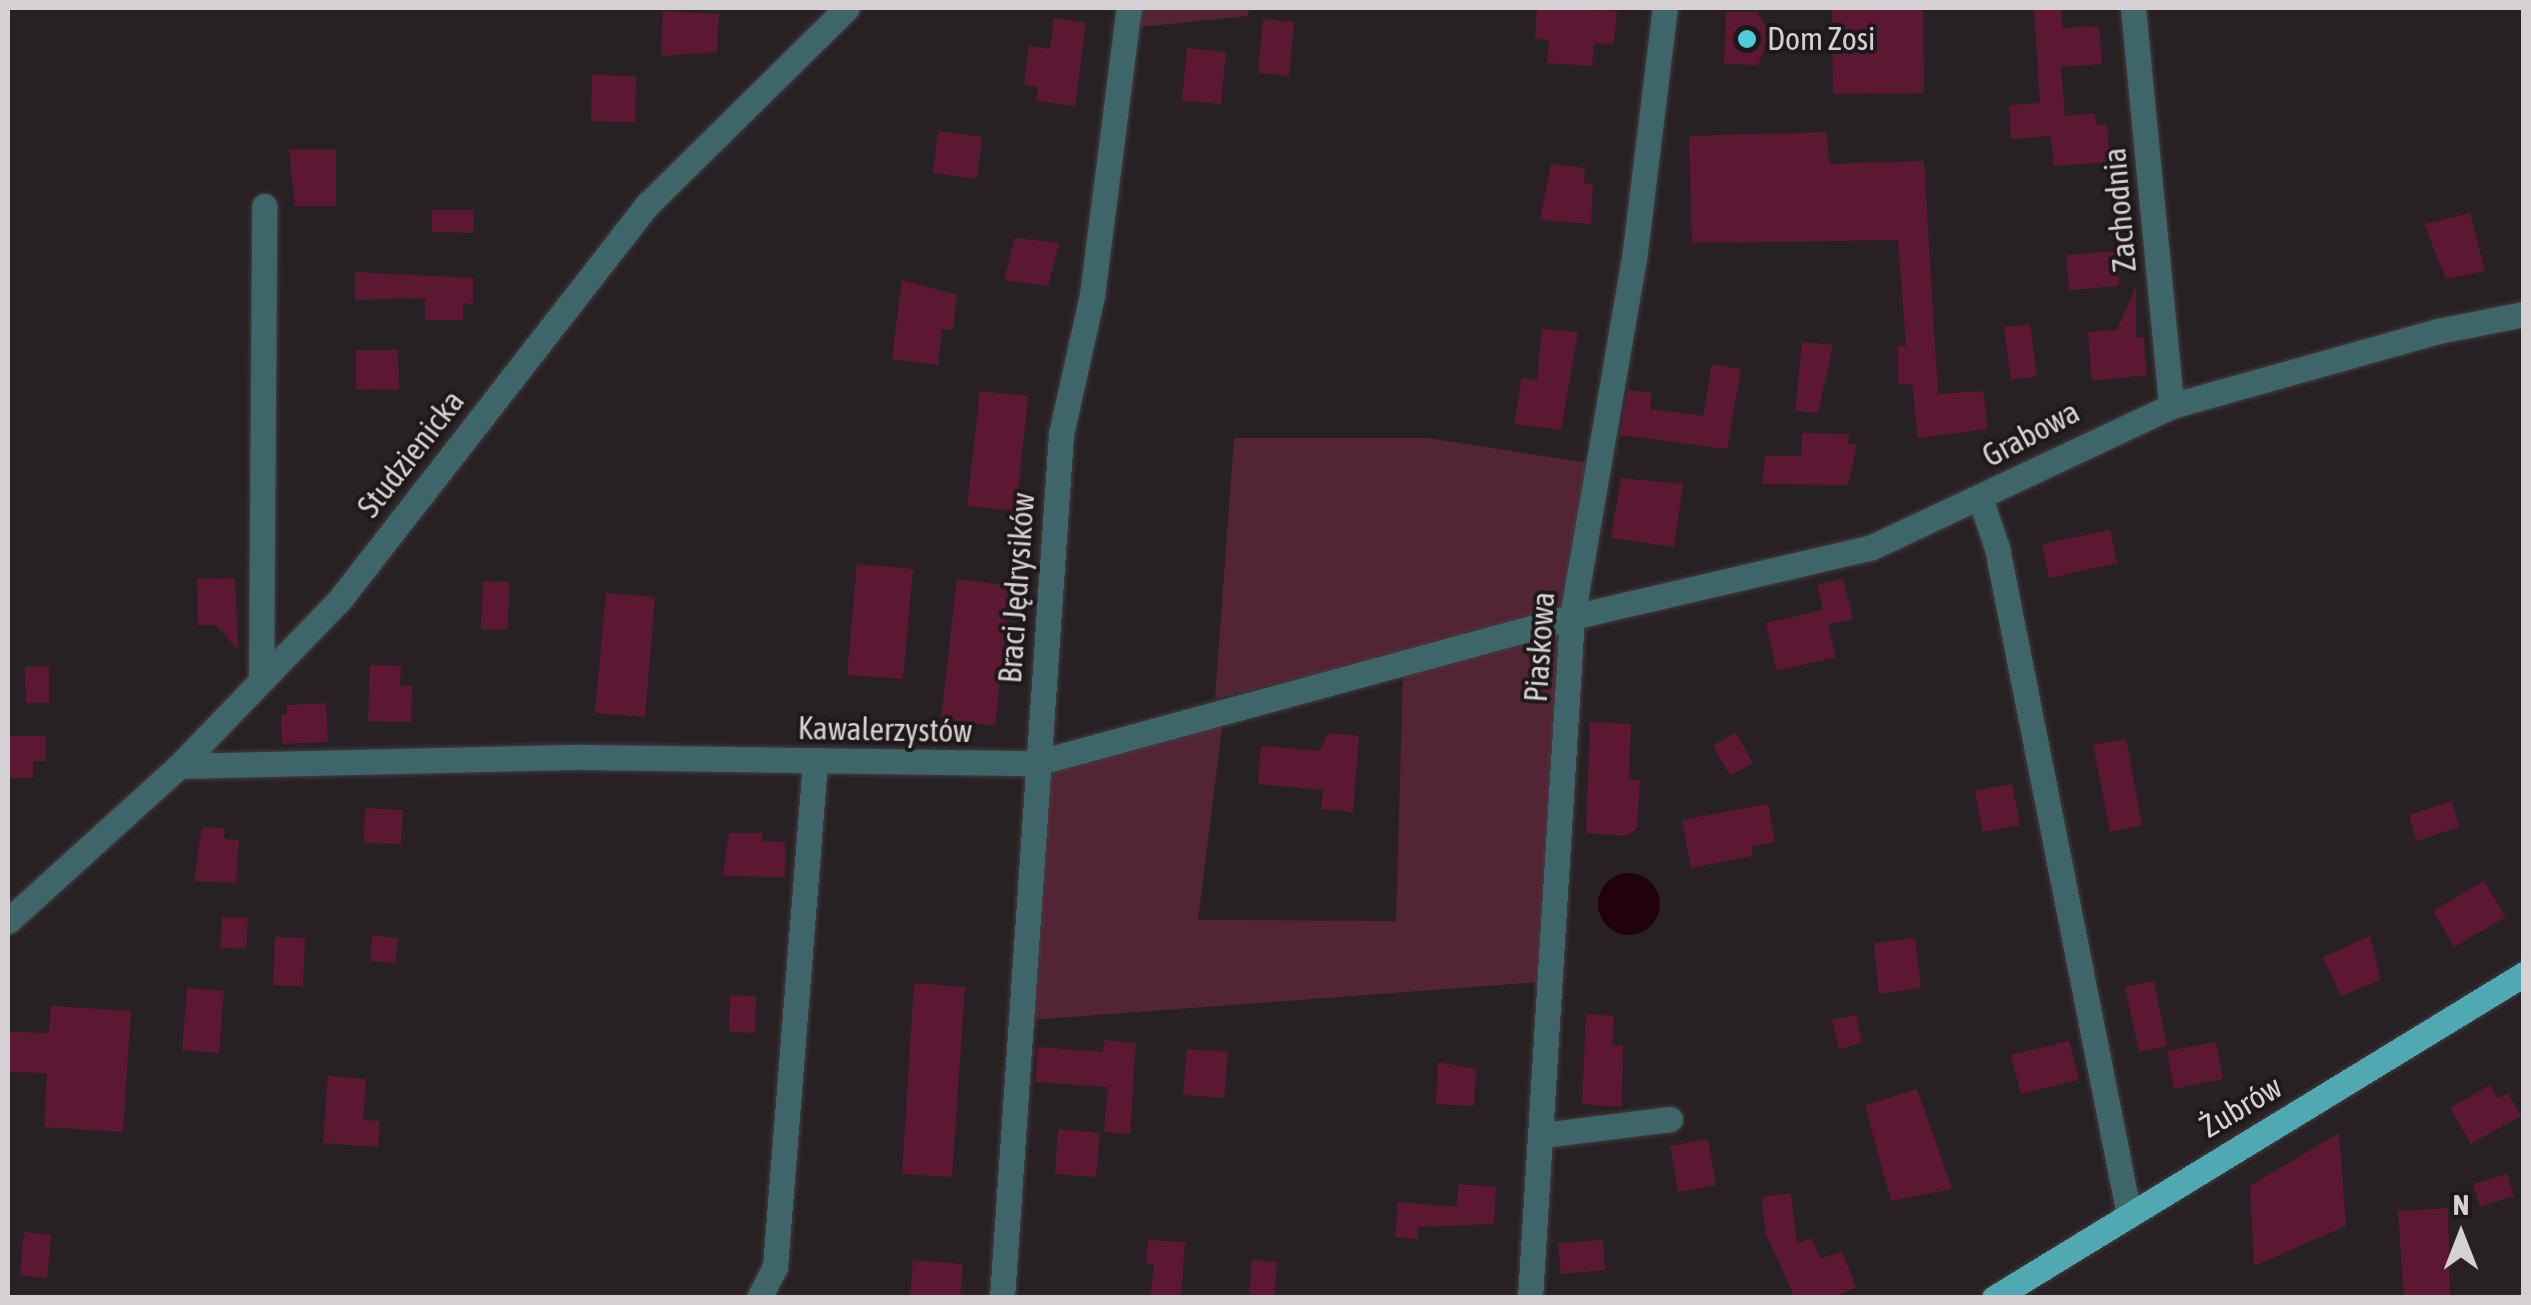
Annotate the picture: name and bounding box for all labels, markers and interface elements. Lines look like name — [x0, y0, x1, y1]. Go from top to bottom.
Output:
place label: Dom Zosi — [1767, 20, 1875, 58]
marker: Dom Zosi — [1736, 28, 1758, 50]
street label: Zachodnia — [2095, 146, 2145, 274]
street label: Studzienicka — [350, 383, 472, 525]
street label: Grabowa — [1976, 393, 2086, 475]
street label: Braci Jędrysików — [991, 492, 1043, 684]
street label: Piaskowa — [1517, 591, 1563, 703]
street label: Kawalerzystów — [797, 709, 973, 751]
street label: Żubrów — [2193, 1068, 2289, 1146]
north arrow — [2411, 1185, 2511, 1285]
text: N — [2453, 1189, 2469, 1221]

